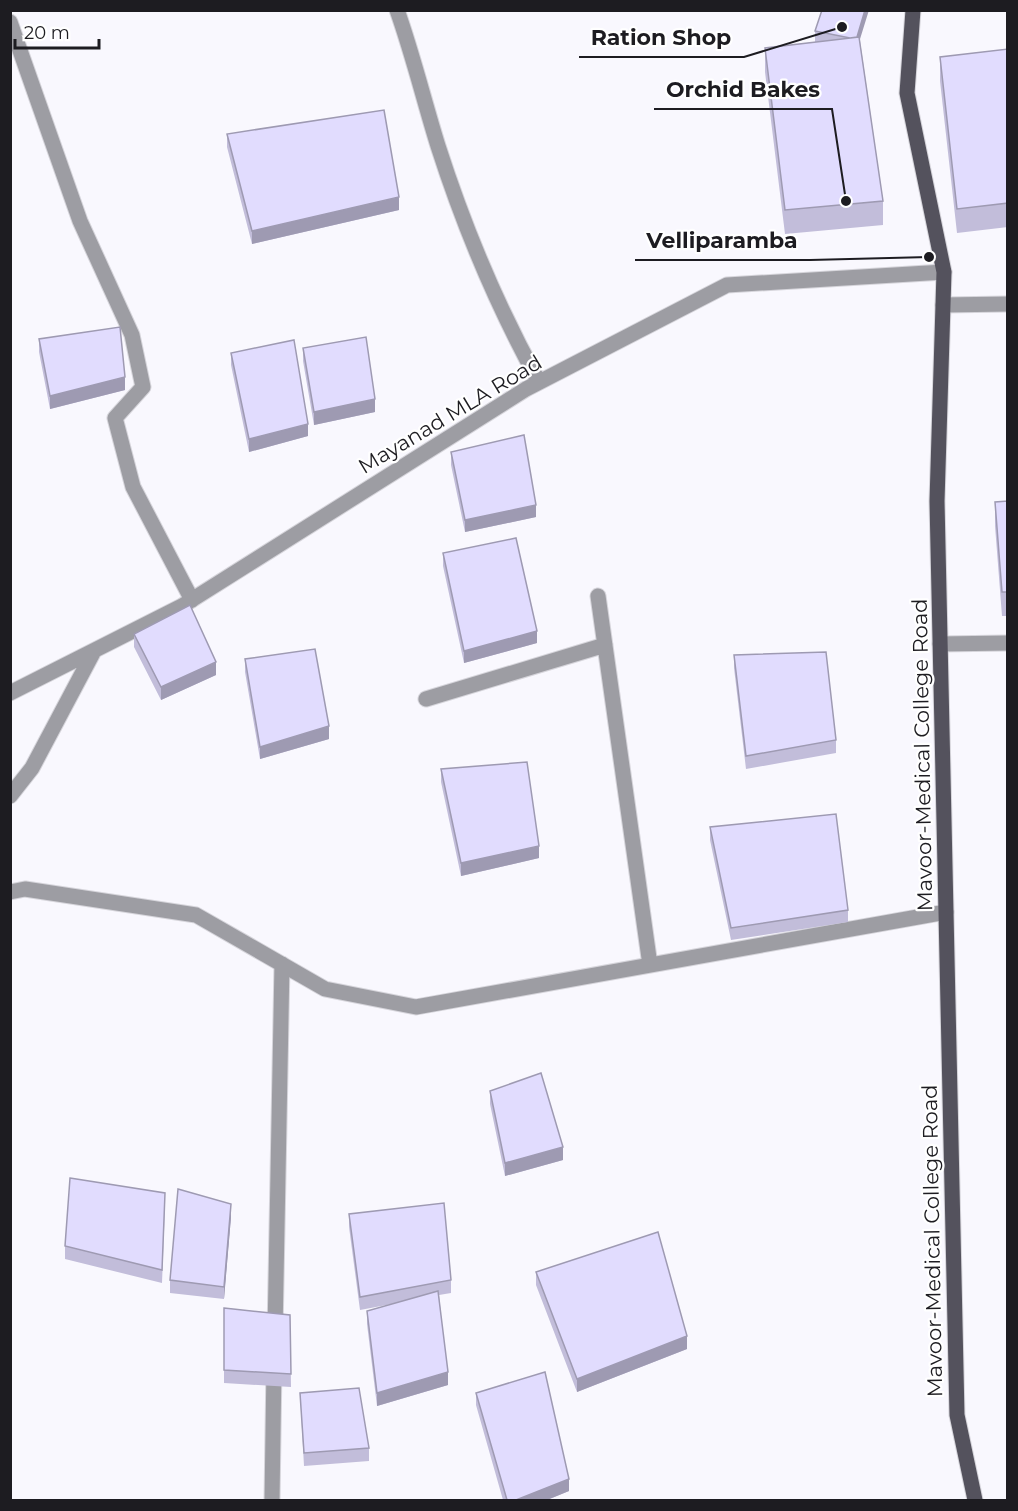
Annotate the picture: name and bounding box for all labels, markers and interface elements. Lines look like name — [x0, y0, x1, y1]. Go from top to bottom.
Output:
scale bar — [15, 12, 99, 50]
callout: Ration Shop — [579, 17, 744, 57]
text: 20 m — [24, 22, 70, 44]
text: Ration Shop — [591, 24, 731, 51]
callout: Orchid Bakes — [654, 69, 832, 109]
text: Orchid Bakes — [666, 76, 820, 103]
callout: Velliparamba — [635, 220, 810, 260]
text: Velliparamba — [645, 227, 798, 254]
street label: Mayanad MLA Road — [354, 349, 546, 479]
street label: Mavoor-Medical College Road — [907, 598, 937, 912]
street label: Mavoor-Medical College Road — [917, 1084, 947, 1398]

